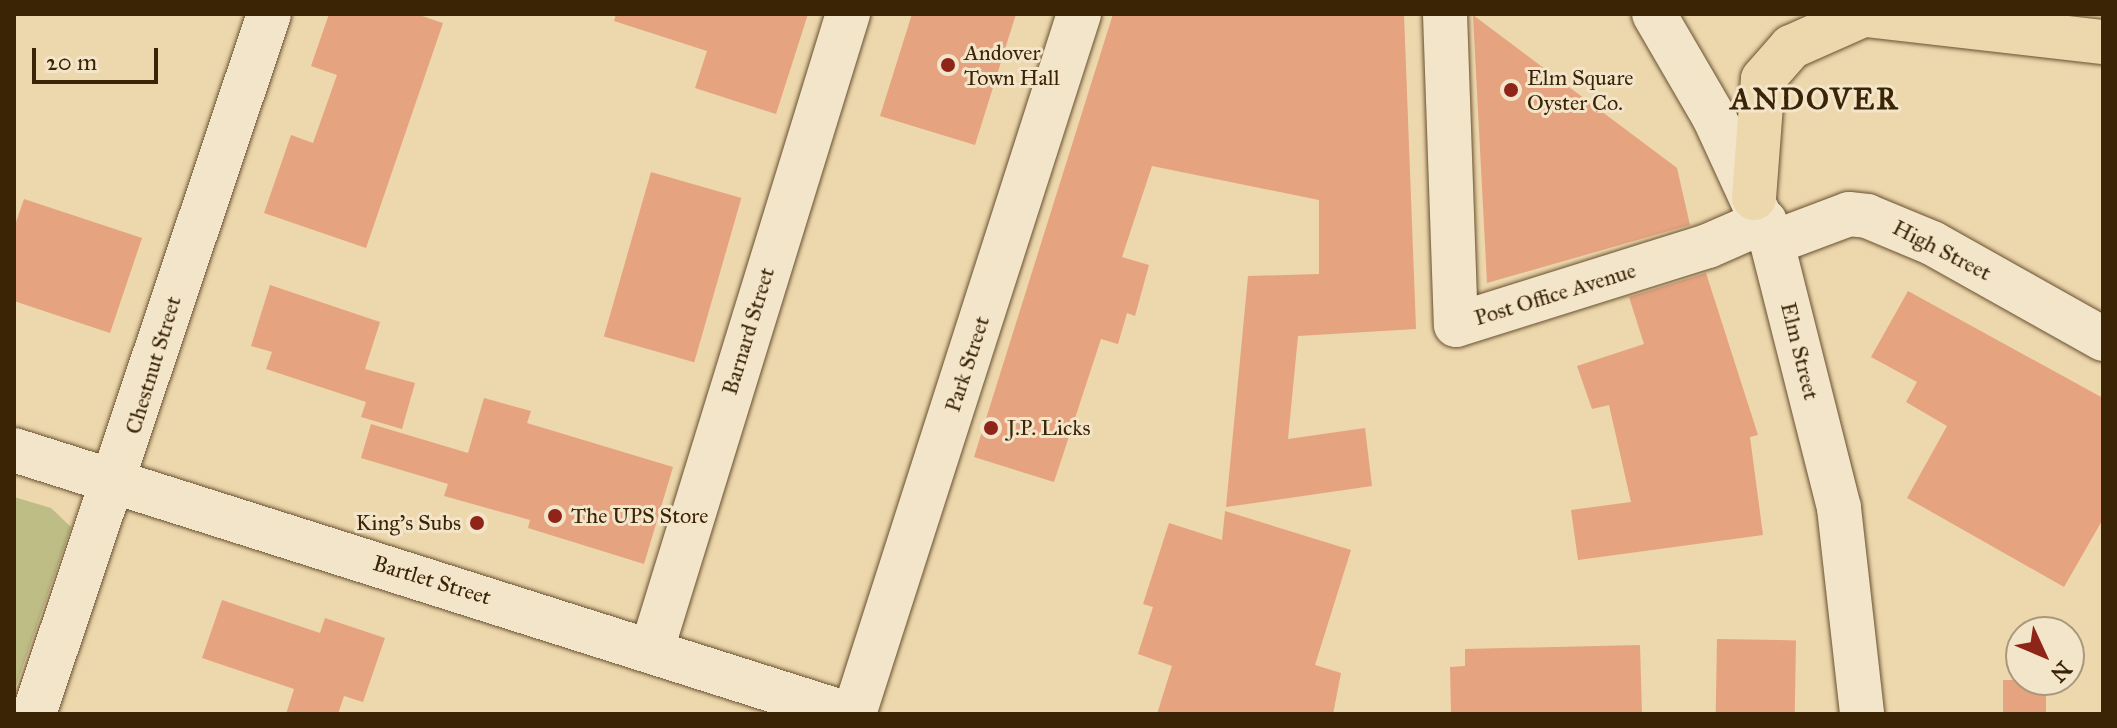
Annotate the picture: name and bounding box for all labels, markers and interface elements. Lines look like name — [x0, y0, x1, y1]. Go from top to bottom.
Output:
scale bar — [36, 32, 162, 82]
place label: Andover Town Hall — [964, 39, 1060, 90]
text: 20 m — [46, 47, 97, 77]
marker: Andover Town Hall — [939, 56, 957, 74]
place label: Elm Square Oyster Co. — [1527, 64, 1633, 116]
marker: Elm Square Oyster Co. — [1502, 81, 1520, 99]
district label: ANDOVER — [1731, 81, 1899, 117]
street label: High Street — [1888, 214, 1996, 286]
street label: Post Office Avenue — [1471, 257, 1639, 331]
street label: Barnard Street — [716, 264, 780, 398]
street label: Chestnut Street — [119, 293, 187, 437]
street label: Elm Street — [1775, 299, 1825, 403]
street label: Park Street — [939, 313, 995, 415]
place label: J.P. Licks — [1007, 415, 1091, 441]
marker: J.P. Licks — [982, 419, 1000, 437]
place label: The UPS Store — [571, 503, 708, 529]
marker: The UPS Store — [546, 507, 564, 525]
place label: King's Subs — [356, 510, 461, 536]
marker: King's Subs — [468, 514, 486, 532]
street label: Bartlet Street — [370, 550, 494, 610]
north arrow — [2005, 616, 2085, 696]
text: N — [2045, 656, 2077, 688]

